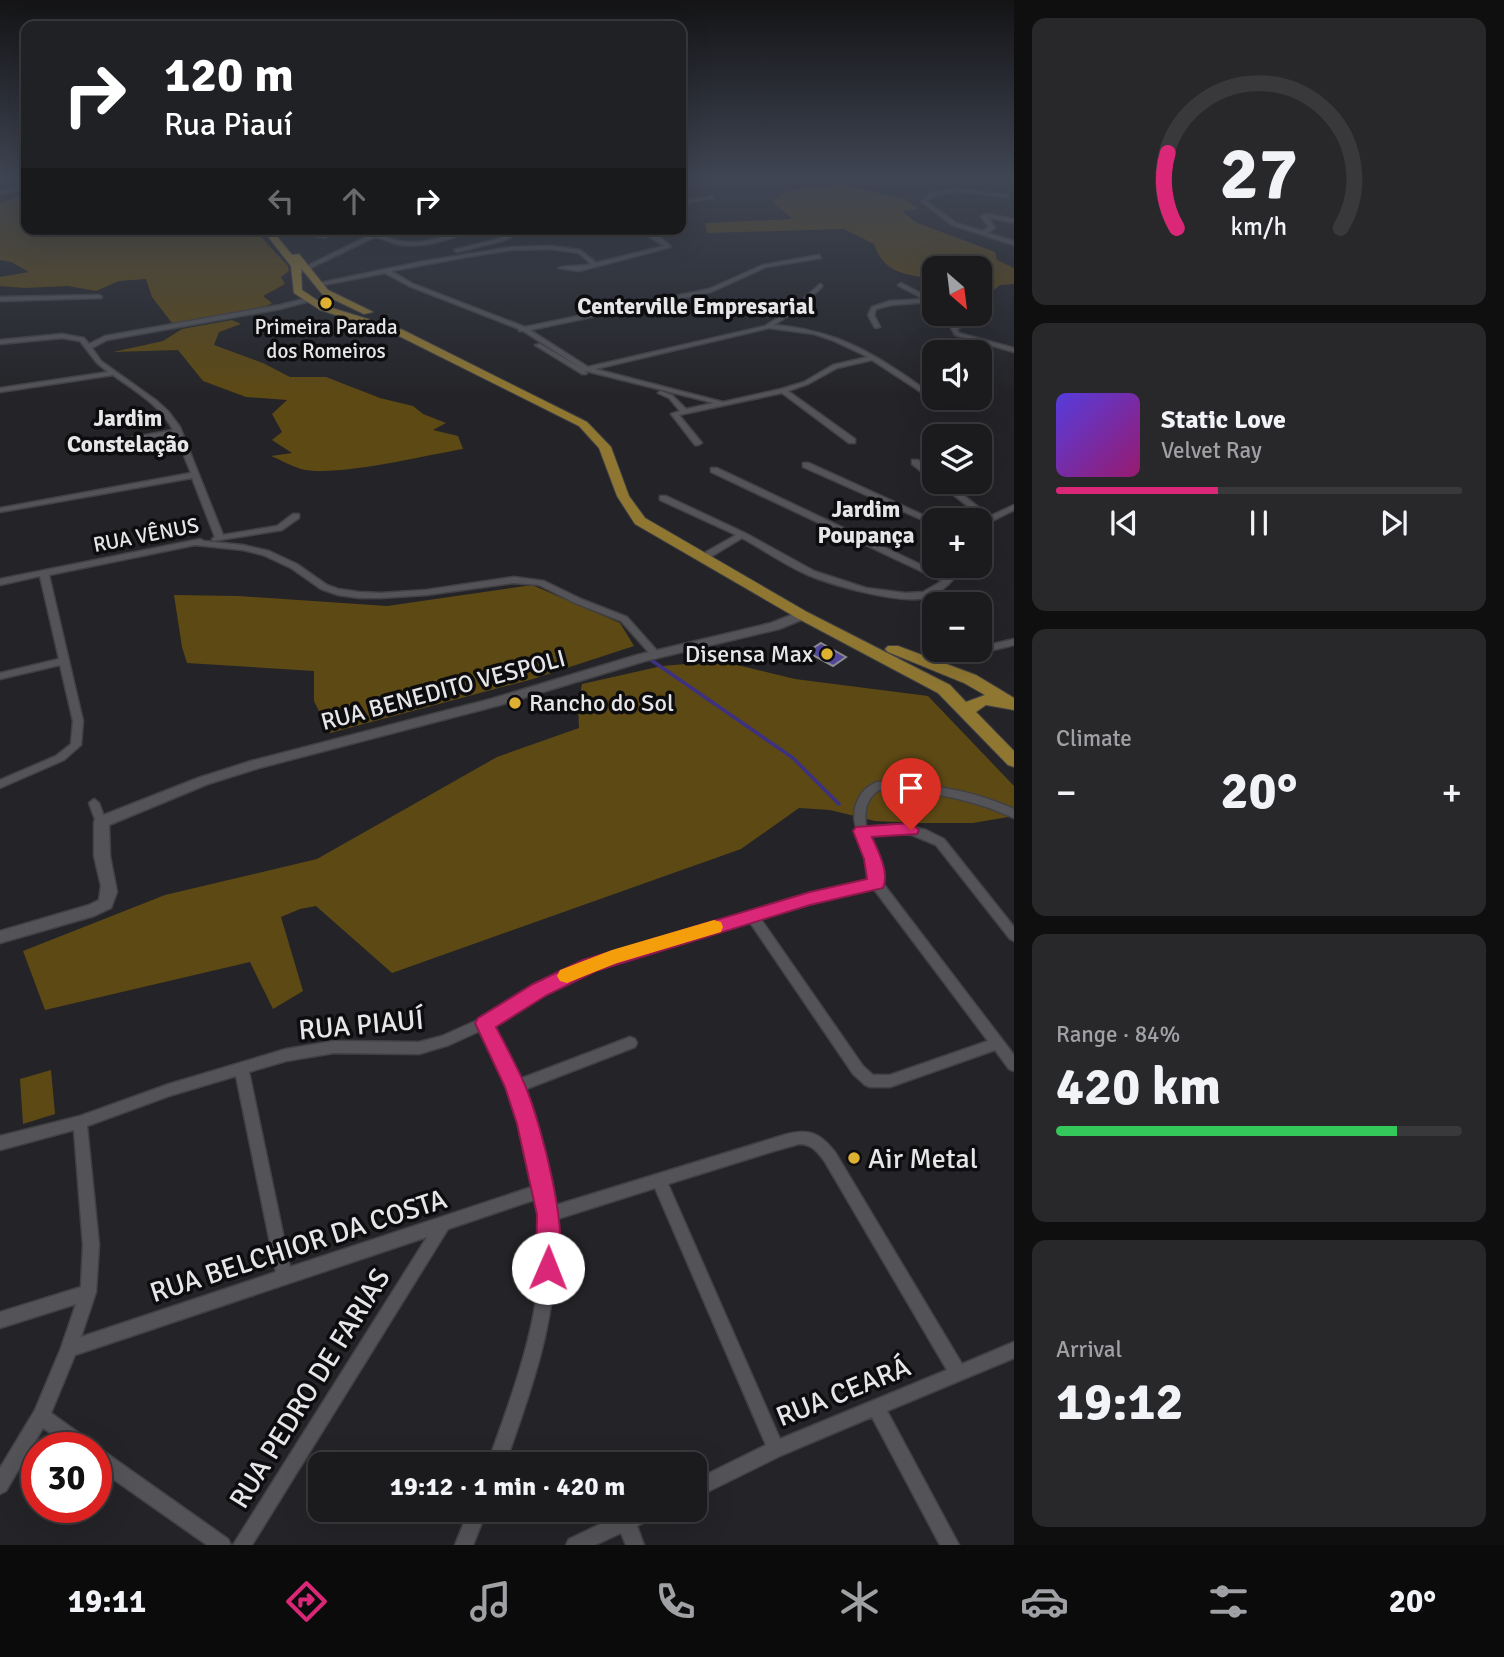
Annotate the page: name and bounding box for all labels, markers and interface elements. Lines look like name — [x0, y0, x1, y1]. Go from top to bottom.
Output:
text: 120 m — [164, 45, 294, 105]
icon: right — [49, 49, 140, 140]
text: Rua Piauí — [164, 105, 292, 144]
text: 27 — [1220, 130, 1298, 219]
icon: left — [262, 182, 300, 220]
icon: ahead — [335, 182, 373, 220]
icon: right — [408, 182, 446, 220]
text: km/h — [1231, 211, 1287, 242]
north arrow — [922, 256, 992, 326]
map controls — [922, 256, 992, 662]
district label: Centerville Empresarial — [577, 292, 815, 321]
marker: Primeira Parada dos Romeiros — [318, 295, 334, 311]
place label: Primeira Parada dos Romeiros — [254, 314, 398, 364]
button: sound — [922, 340, 992, 410]
district label: Jardim Constelação — [67, 404, 189, 459]
text: Static Love — [1161, 404, 1286, 436]
button: layers — [922, 424, 992, 494]
text: Velvet Ray — [1161, 436, 1262, 465]
district label: Jardim Poupança — [817, 495, 915, 550]
icon: previous — [1105, 504, 1143, 542]
icon: pause — [1240, 504, 1278, 542]
icon: next — [1375, 504, 1413, 542]
button: + — [922, 508, 992, 578]
street label: RUA VÊNUS — [91, 512, 201, 558]
button: − — [922, 592, 992, 662]
place label: Disensa Max — [685, 639, 813, 669]
street label: RUA BENEDITO VESPOLI — [317, 643, 569, 737]
marker: Disensa Max — [819, 646, 835, 662]
place label: Rancho do Sol — [529, 688, 674, 718]
marker: Rancho do Sol — [507, 695, 523, 711]
text: Climate — [1056, 724, 1132, 753]
pin — [881, 758, 941, 830]
text: 20° — [1221, 759, 1297, 823]
icon: arrive — [892, 769, 930, 807]
text: − — [1056, 769, 1077, 816]
text: + — [1441, 769, 1462, 816]
street label: RUA PIAUÍ — [297, 1003, 426, 1047]
text: Range · 84% — [1056, 1020, 1180, 1049]
text: 420 km — [1056, 1055, 1221, 1119]
place label: Air Metal — [868, 1142, 978, 1176]
marker: Air Metal — [846, 1150, 862, 1166]
street label: RUA BELCHIOR DA COSTA — [146, 1182, 451, 1310]
position arrow — [511, 1231, 585, 1305]
street label: RUA PEDRO DE FARIAS — [222, 1262, 398, 1515]
text: Arrival — [1056, 1335, 1122, 1364]
street label: RUA CEARÁ — [771, 1350, 915, 1434]
text: 19:12 — [1056, 1370, 1184, 1434]
speed limit sign: 30 — [21, 1432, 112, 1523]
text: 19:12 · 1 min · 420 m — [390, 1471, 625, 1503]
icon: directions — [282, 1577, 331, 1626]
icon: music — [466, 1577, 515, 1626]
icon: phone — [651, 1577, 700, 1626]
icon: climate — [835, 1577, 884, 1626]
icon: car — [1020, 1577, 1069, 1626]
icon: filters — [1204, 1577, 1253, 1626]
text: 19:11 — [68, 1582, 146, 1621]
text: 20° — [1389, 1582, 1436, 1621]

